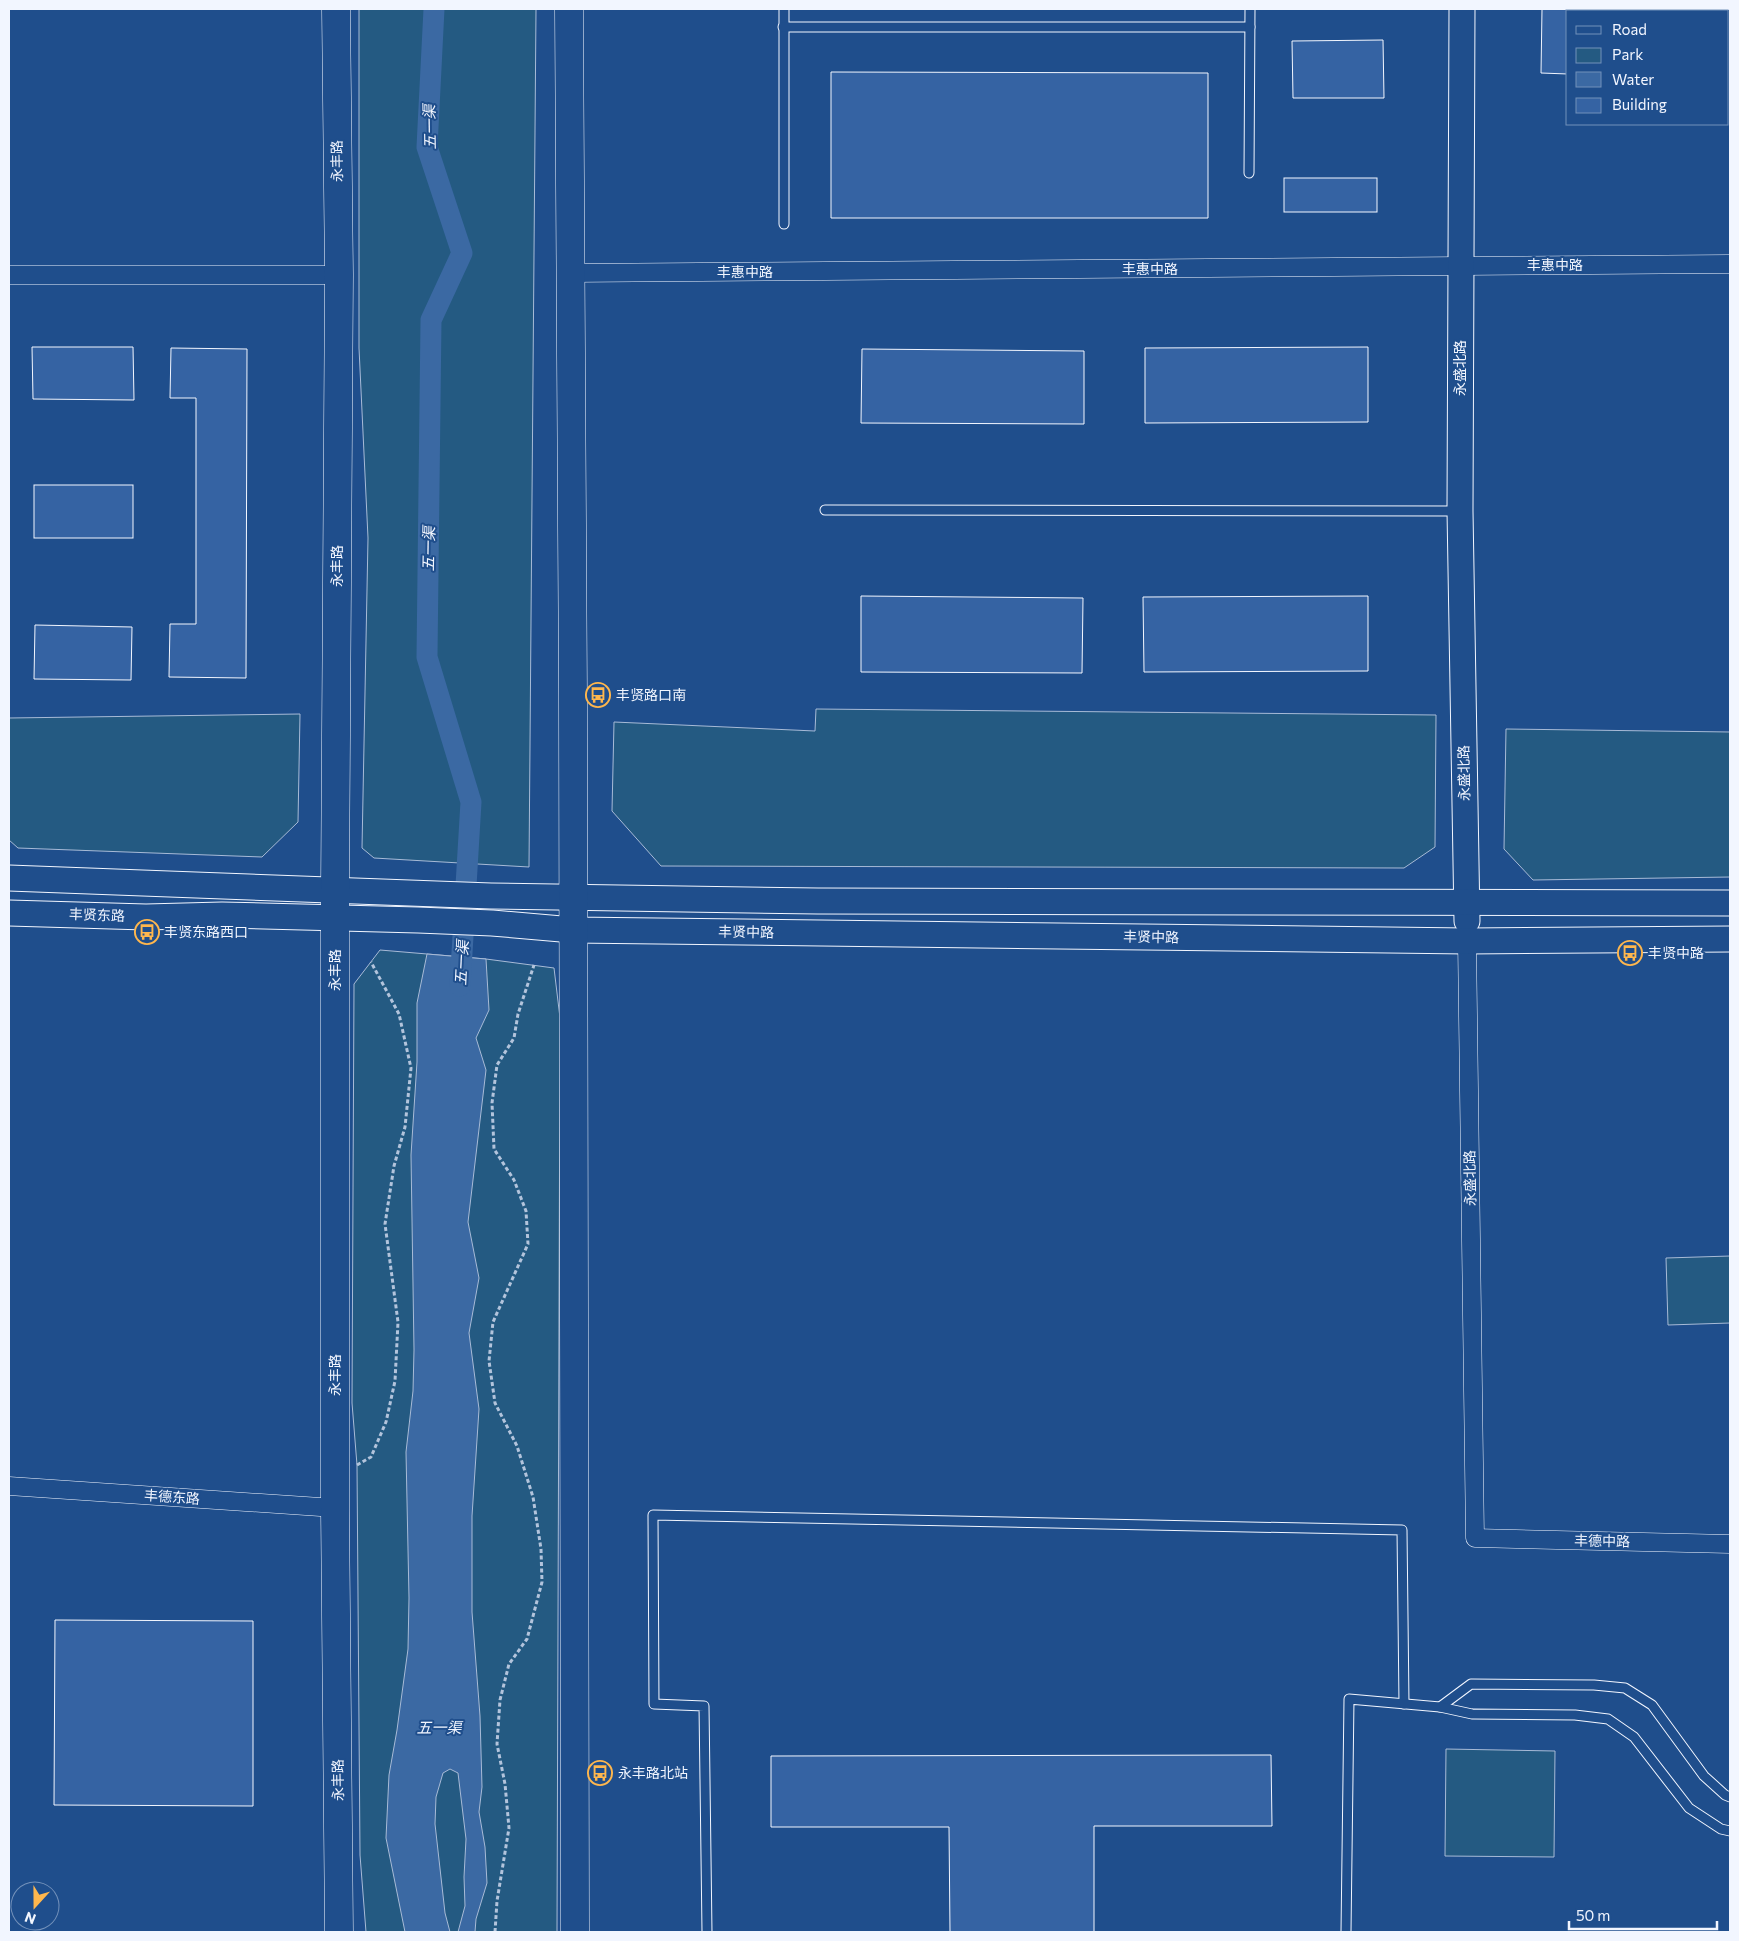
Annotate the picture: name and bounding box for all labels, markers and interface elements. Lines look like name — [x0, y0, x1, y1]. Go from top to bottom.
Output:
legend — [1566, 10, 1729, 125]
text: Road — [1612, 20, 1647, 38]
text: Park — [1612, 45, 1643, 63]
text: Water — [1612, 70, 1654, 88]
text: Building — [1612, 95, 1667, 113]
water label: 五一渠 — [420, 102, 438, 150]
street label: 永丰路 — [328, 140, 345, 182]
street label: 丰惠中路 — [1527, 256, 1583, 273]
street label: 丰惠中路 — [1122, 260, 1178, 277]
street label: 丰惠中路 — [717, 263, 773, 280]
street label: 永盛北路 — [1451, 340, 1468, 396]
water label: 五一渠 — [419, 524, 437, 572]
street label: 永丰路 — [328, 545, 345, 587]
bus stop icon: 丰贤路口南 — [585, 682, 611, 708]
place label: 丰贤路口南 — [616, 686, 686, 703]
street label: 永盛北路 — [1455, 745, 1472, 801]
street label: 丰贤东路 — [69, 905, 125, 924]
bus stop icon: 丰贤东路西口 — [134, 919, 160, 945]
place label: 丰贤东路西口 — [164, 923, 248, 940]
street label: 丰贤中路 — [718, 923, 774, 940]
street label: 丰贤中路 — [1123, 928, 1179, 945]
water label: 五一渠 — [451, 938, 471, 986]
bus stop icon: 丰贤中路 — [1617, 940, 1643, 966]
place label: 丰贤中路 — [1648, 944, 1704, 961]
street label: 永丰路 — [326, 949, 343, 991]
street label: 永盛北路 — [1461, 1150, 1478, 1206]
street label: 永丰路 — [326, 1354, 343, 1396]
street label: 丰德东路 — [144, 1486, 201, 1507]
street label: 丰德中路 — [1574, 1532, 1630, 1549]
water label: 五一渠 — [416, 1718, 463, 1736]
street label: 永丰路 — [329, 1759, 346, 1801]
bus stop icon: 永丰路北站 — [587, 1760, 613, 1786]
place label: 永丰路北站 — [618, 1764, 688, 1781]
north arrow — [10, 1881, 60, 1931]
scale bar — [1569, 1898, 1716, 1930]
text: 50 m — [1576, 1906, 1610, 1924]
text: N — [22, 1909, 38, 1928]

